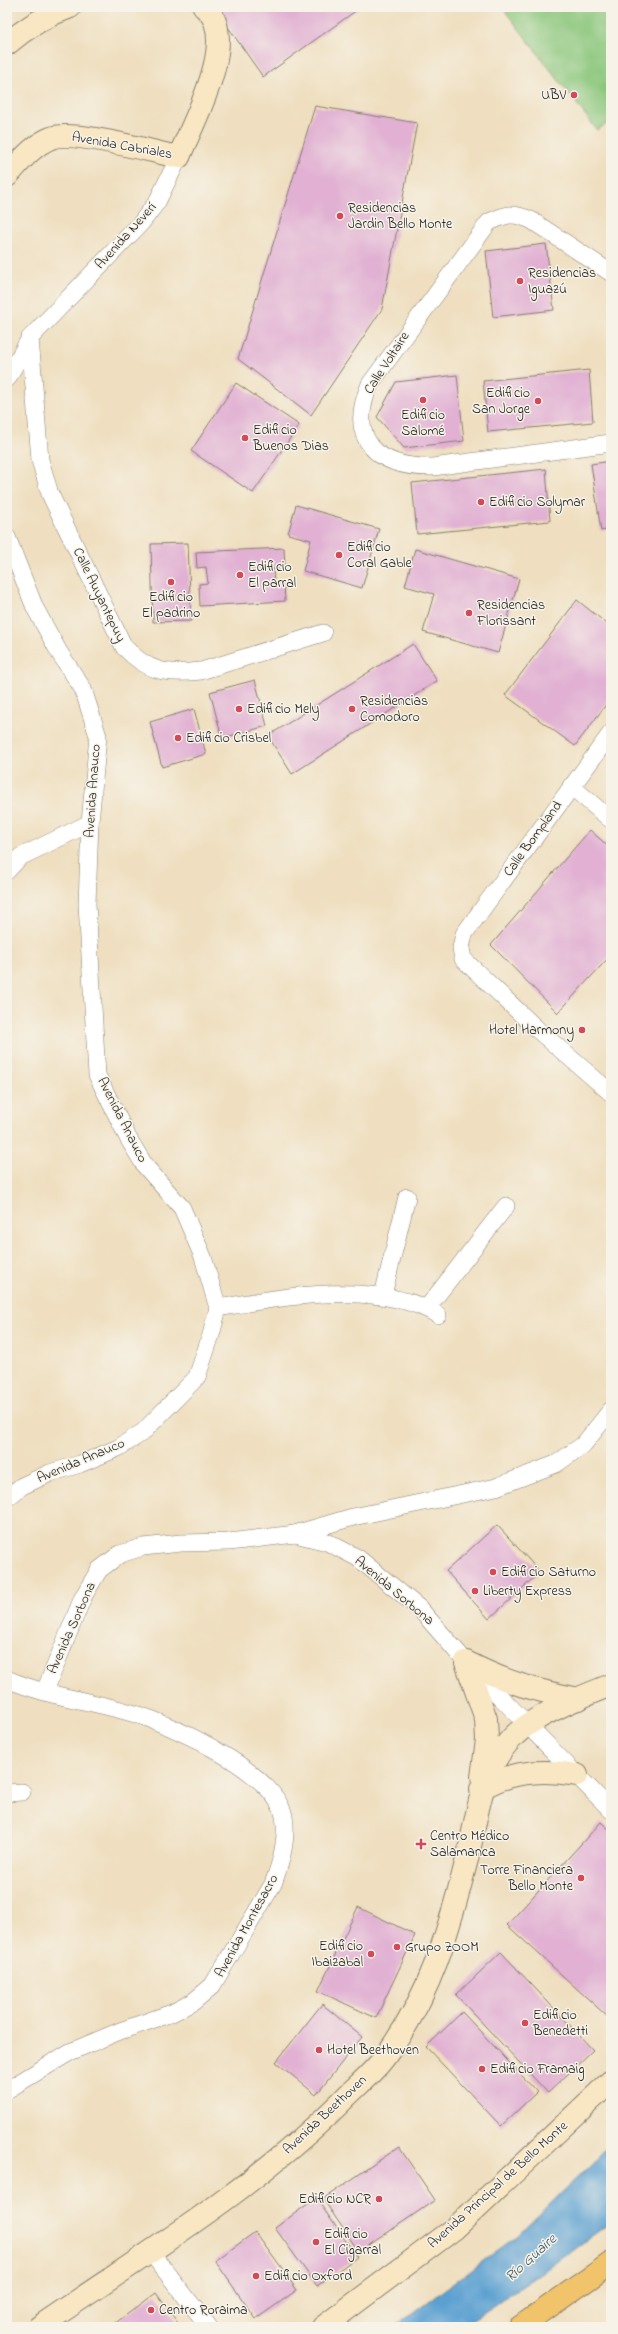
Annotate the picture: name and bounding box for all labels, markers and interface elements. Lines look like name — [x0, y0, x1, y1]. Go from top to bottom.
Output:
place label: UBV — [541, 85, 566, 106]
marker: UBV — [569, 90, 579, 100]
street label: Avenida Cabriales — [70, 127, 174, 165]
street label: Avenida Neverí — [90, 197, 162, 274]
place label: Residencias Jardin Bello Monte — [348, 198, 453, 235]
marker: Residencias Jardin Bello Monte — [335, 211, 345, 221]
place label: Residencias Iguazú — [528, 263, 596, 301]
marker: Residencias Iguazú — [515, 276, 525, 286]
street label: Calle Voltaire — [359, 327, 416, 398]
place label: Edificio San Jorge — [472, 383, 531, 421]
marker: Edificio Salomé — [418, 395, 428, 405]
marker: Edificio San Jorge — [533, 396, 543, 406]
place label: Edificio Salomé — [401, 405, 445, 442]
place label: Edificio Buenos Dias — [252, 420, 329, 457]
marker: Edificio Buenos Dias — [240, 433, 250, 443]
place label: Edificio Solymar — [489, 492, 586, 514]
marker: Edificio Solymar — [476, 497, 486, 507]
place label: Edificio Coral Gable — [347, 537, 412, 574]
street label: Calle Auyantepuy — [66, 544, 131, 646]
marker: Edificio Coral Gable — [334, 550, 344, 560]
place label: Edificio El parral — [248, 557, 296, 594]
marker: Edificio El parral — [235, 570, 245, 580]
marker: Edificio El padrino — [166, 577, 176, 587]
place label: Edificio El padrino — [142, 587, 200, 624]
place label: Residencias Florissant — [476, 595, 545, 632]
marker: Residencias Florissant — [464, 608, 474, 618]
place label: Residencias Comodoro — [360, 691, 428, 728]
place label: Edificio Mely — [247, 699, 320, 721]
marker: Edificio Mely — [234, 704, 244, 714]
marker: Residencias Comodoro — [347, 704, 357, 714]
place label: Edificio Crisbel — [186, 728, 271, 749]
marker: Edificio Crisbel — [173, 733, 183, 743]
street label: Avenida Anauco — [79, 744, 107, 838]
street label: Calle Bompland — [498, 797, 568, 881]
place label: Hotel Harmony — [489, 1020, 574, 1042]
marker: Hotel Harmony — [577, 1025, 587, 1035]
street label: Avenida Anauco — [91, 1074, 153, 1166]
street label: Avenida Anauco — [34, 1433, 128, 1489]
street label: Avenida Sorbona — [349, 1551, 439, 1631]
place label: Edificio Saturno — [501, 1562, 596, 1583]
marker: Edificio Saturno — [488, 1567, 498, 1577]
street label: Avenida Sorbona — [42, 1579, 102, 1677]
place label: Liberty Express — [483, 1581, 572, 1603]
marker: Liberty Express — [470, 1586, 480, 1596]
place label: Centro Médico Salamanca — [430, 1826, 509, 1863]
marker: Centro Médico Salamanca — [415, 1838, 427, 1850]
place label: Torre Financiera Bello Monte — [480, 1860, 574, 1897]
street label: Avenida Montesacro — [210, 1871, 284, 1981]
marker: Torre Financiera Bello Monte — [576, 1873, 586, 1883]
place label: Edificio Ibaizabal — [312, 1936, 363, 1973]
place label: Grupo ZOOM — [405, 1937, 479, 1958]
marker: Grupo ZOOM — [392, 1942, 402, 1952]
marker: Edificio Ibaizabal — [366, 1949, 376, 1959]
place label: Edificio Benedetti — [532, 2005, 588, 2042]
marker: Edificio Benedetti — [520, 2018, 530, 2028]
place label: Hotel Beethoven — [327, 2040, 419, 2061]
marker: Hotel Beethoven — [314, 2045, 324, 2055]
place label: Edificio Framaig — [490, 2059, 585, 2081]
marker: Edificio Framaig — [477, 2064, 487, 2074]
street label: Avenida Beethoven — [278, 2070, 372, 2160]
street label: Avenida Principal de Bello Monte — [423, 2116, 573, 2254]
place label: Edificio NCR — [299, 2189, 371, 2210]
marker: Edificio NCR — [374, 2194, 384, 2204]
place label: Edificio El Cigarral — [324, 2224, 381, 2262]
water label: Río Guaire — [500, 2228, 563, 2287]
marker: Edificio El Cigarral — [311, 2237, 321, 2247]
place label: Edificio Oxford — [264, 2266, 352, 2287]
marker: Edificio Oxford — [251, 2271, 261, 2281]
place label: Centro Roraima — [159, 2300, 248, 2321]
marker: Centro Roraima — [146, 2305, 156, 2315]

